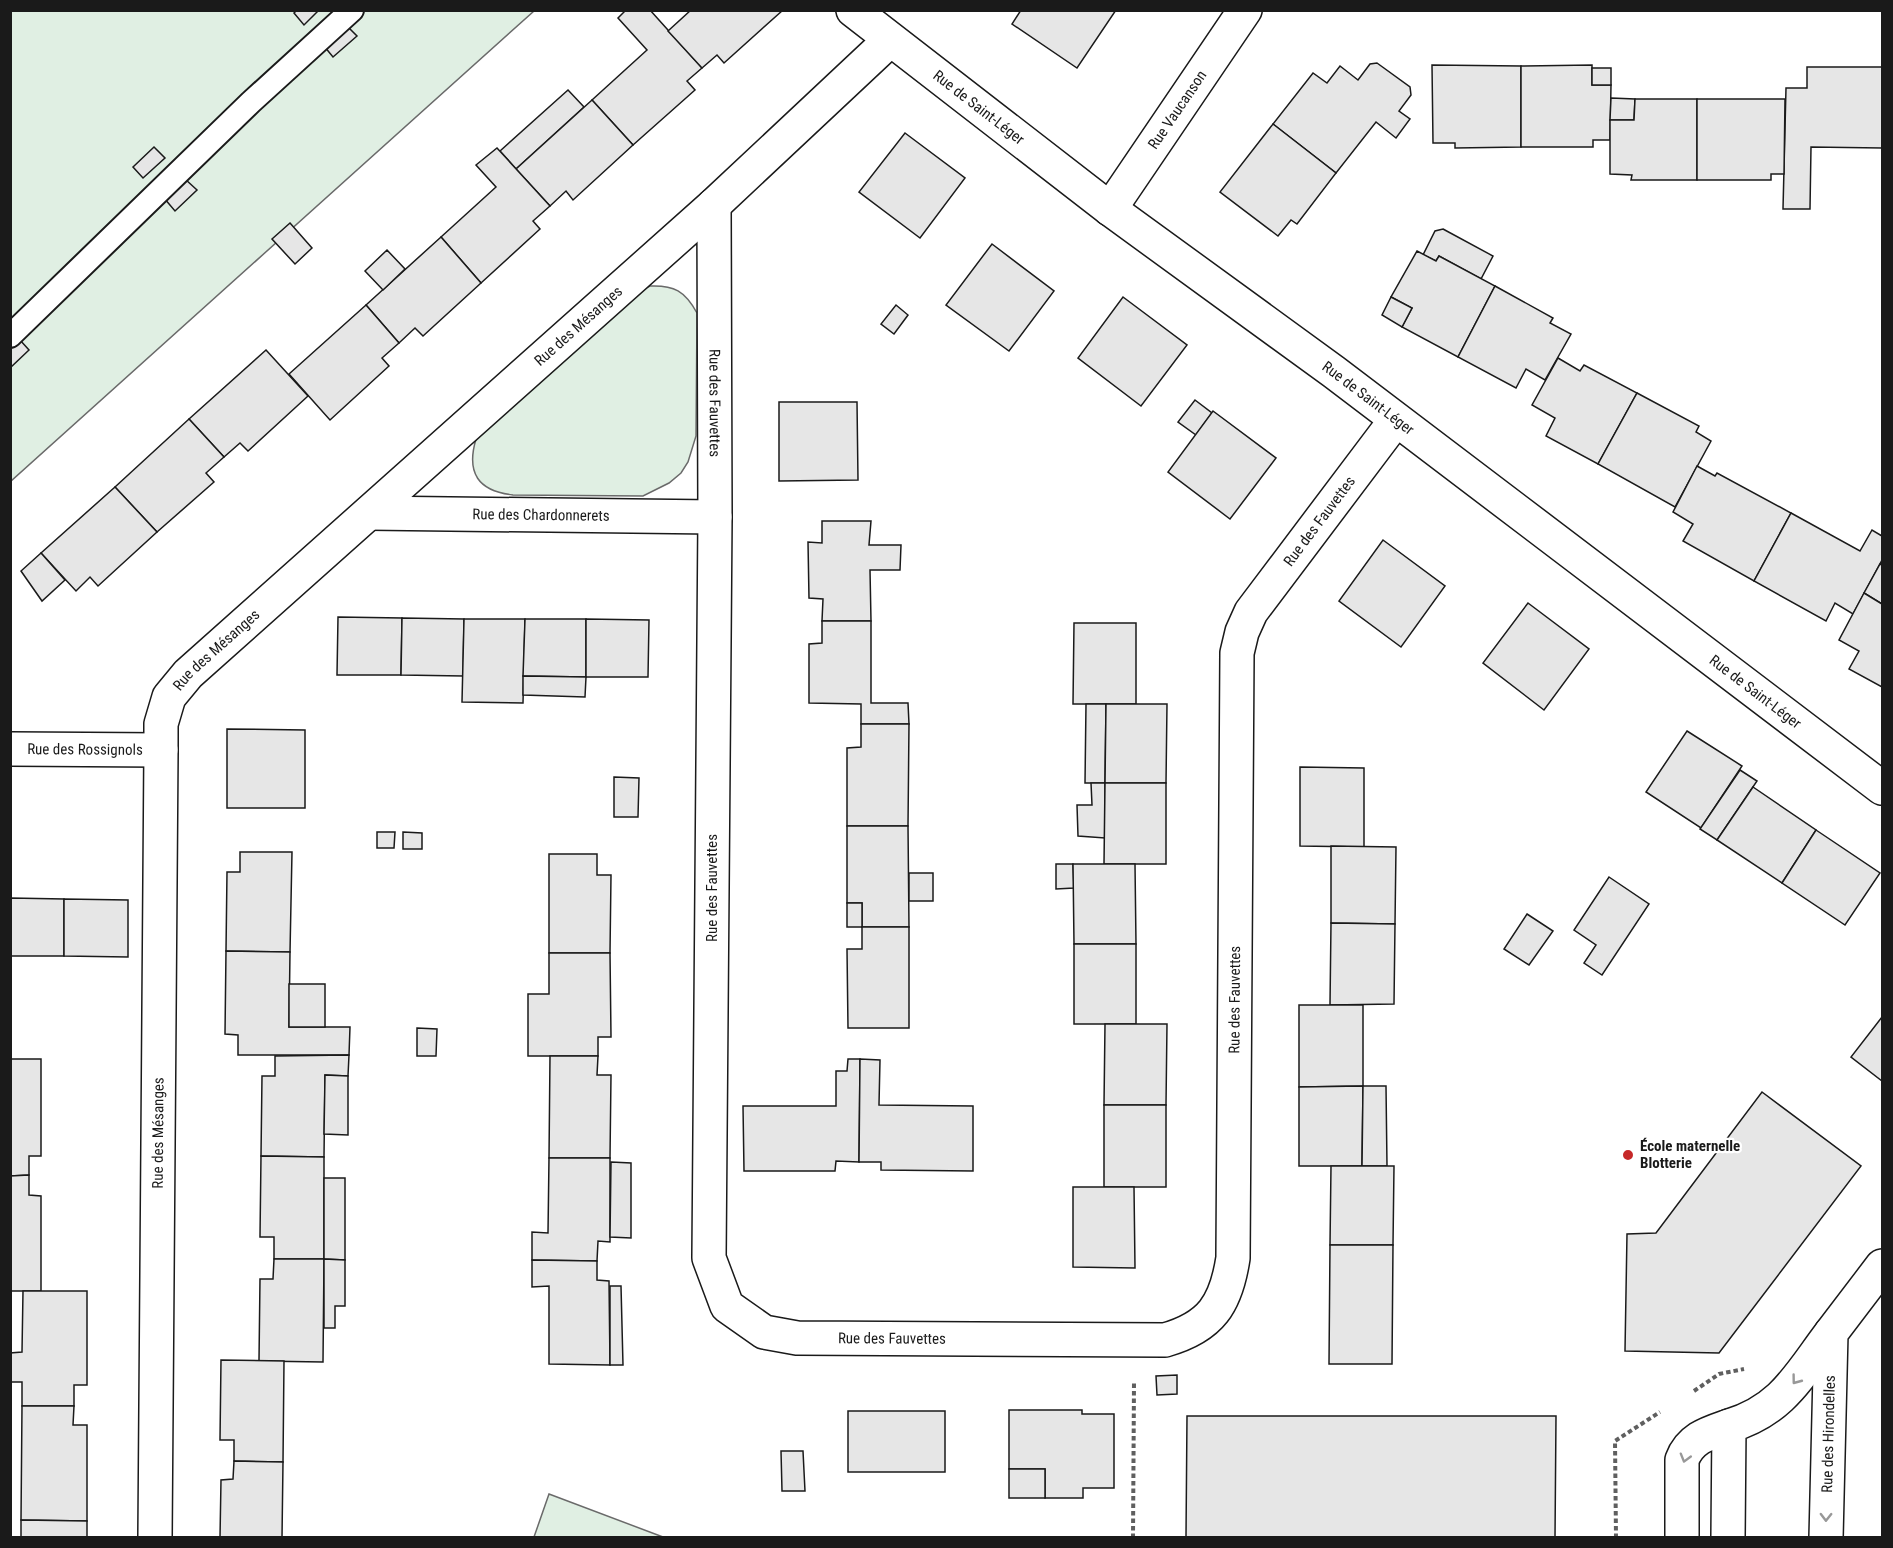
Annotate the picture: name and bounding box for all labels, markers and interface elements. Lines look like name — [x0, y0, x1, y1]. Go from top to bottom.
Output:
street label: Rue de Saint-Léger — [929, 66, 1028, 149]
street label: Rue Vaucanson — [1144, 67, 1210, 153]
street label: Rue des Mésanges — [531, 282, 626, 370]
street label: Rue des Fauvettes — [705, 349, 724, 457]
street label: Rue de Saint-Léger — [1319, 357, 1418, 439]
street label: Rue des Fauvettes — [1280, 473, 1359, 570]
street label: Rue des Chardonnerets — [472, 505, 610, 525]
street label: Rue des Mésanges — [169, 605, 263, 694]
street label: Rue de Saint-Léger — [1706, 651, 1805, 733]
street label: Rue des Rossignols — [27, 740, 143, 759]
street label: Rue des Fauvettes — [703, 834, 721, 942]
street label: Rue des Fauvettes — [1225, 946, 1244, 1054]
street label: Rue des Mésanges — [149, 1077, 168, 1189]
place label: École maternelle Blotterie — [1640, 1137, 1740, 1172]
marker: École maternelle Blotterie — [1621, 1148, 1635, 1162]
street label: Rue des Fauvettes — [838, 1329, 946, 1348]
one-way arrow — [1792, 1373, 1803, 1384]
street label: Rue des Hirondelles — [1818, 1375, 1839, 1493]
one-way arrow — [1680, 1453, 1692, 1463]
one-way arrow — [1820, 1512, 1832, 1521]

